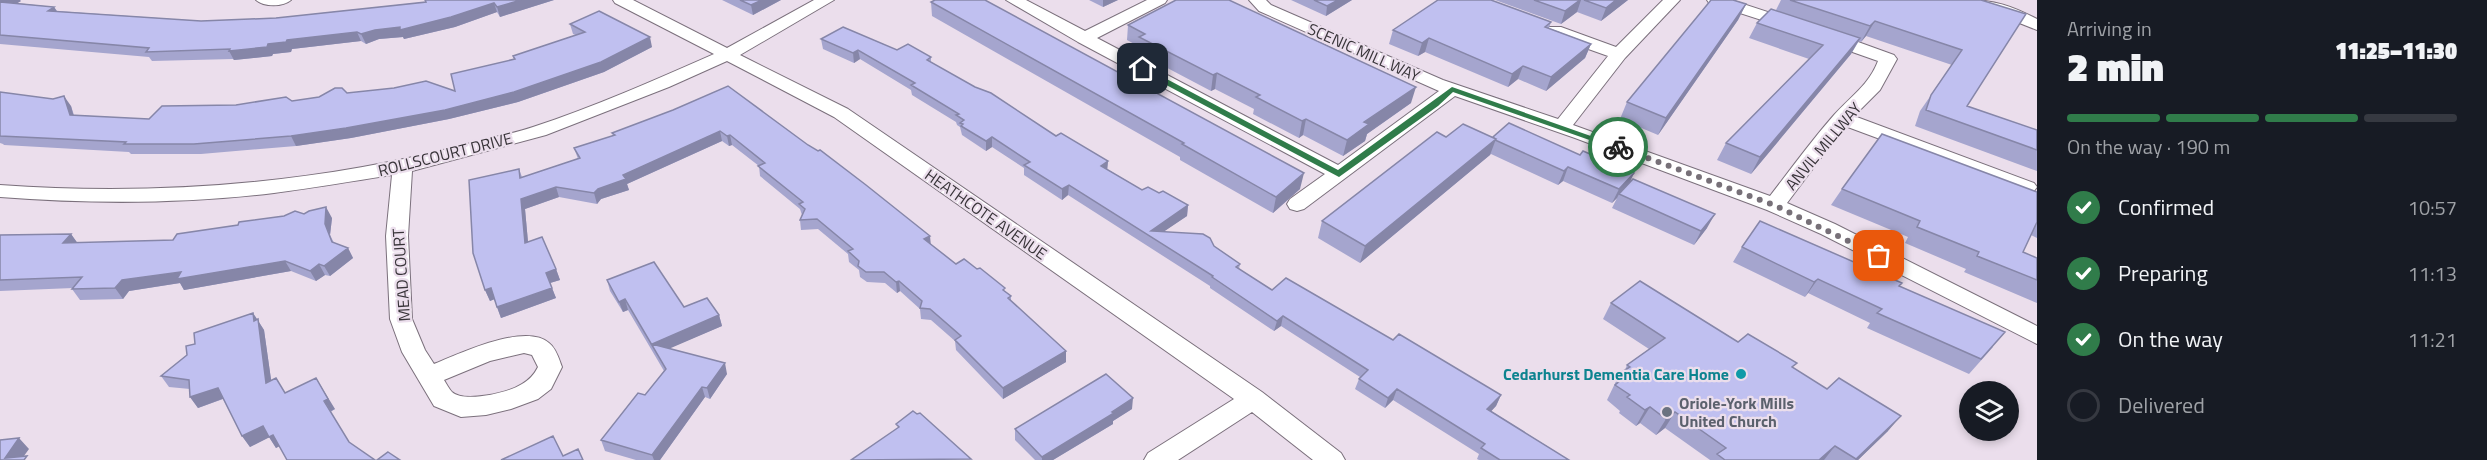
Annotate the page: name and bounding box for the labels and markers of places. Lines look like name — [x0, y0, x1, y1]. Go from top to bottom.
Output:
pin — [1117, 43, 1168, 94]
pin — [1853, 230, 1904, 281]
place label: Cedarhurst Dementia Care Home — [1503, 362, 1729, 386]
marker: Cedarhurst Dementia Care Home — [1734, 367, 1748, 381]
place label: Oriole-York Mills United Church — [1679, 391, 1794, 433]
marker: Oriole-York Mills United Church — [1660, 405, 1674, 419]

